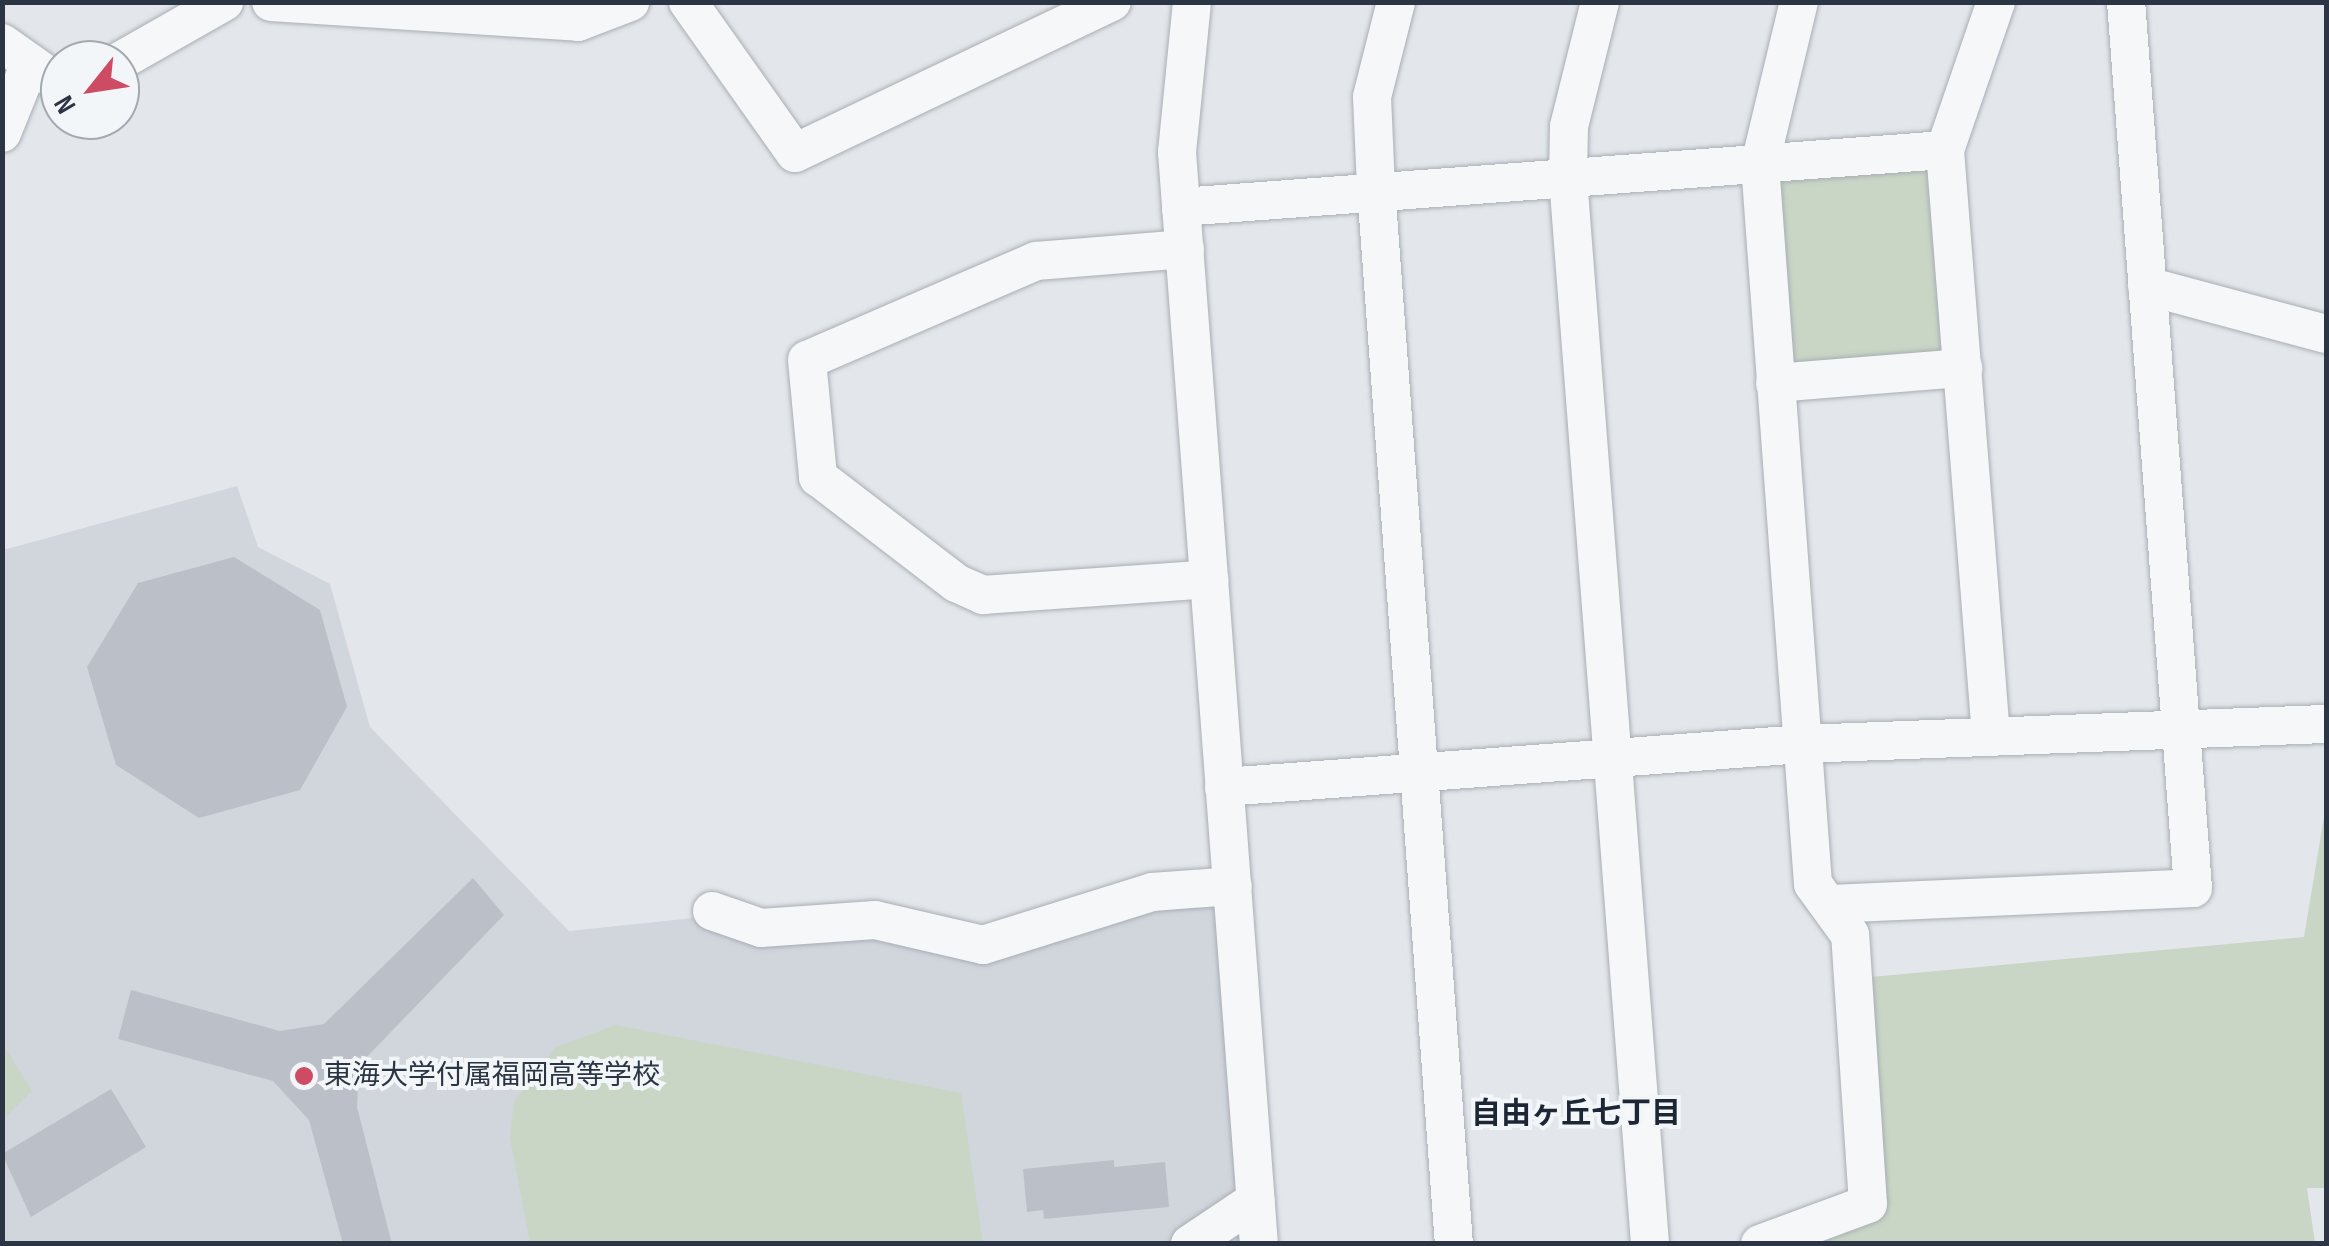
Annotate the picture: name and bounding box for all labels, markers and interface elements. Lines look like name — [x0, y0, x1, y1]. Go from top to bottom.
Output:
north arrow — [40, 40, 140, 140]
text: N — [47, 90, 83, 119]
place label: 東海大学付属福岡高等学校 — [324, 1059, 660, 1093]
marker: 東海大学付属福岡高等学校 — [293, 1065, 315, 1087]
district label: 自由ヶ丘七丁目 — [1471, 1096, 1681, 1132]

